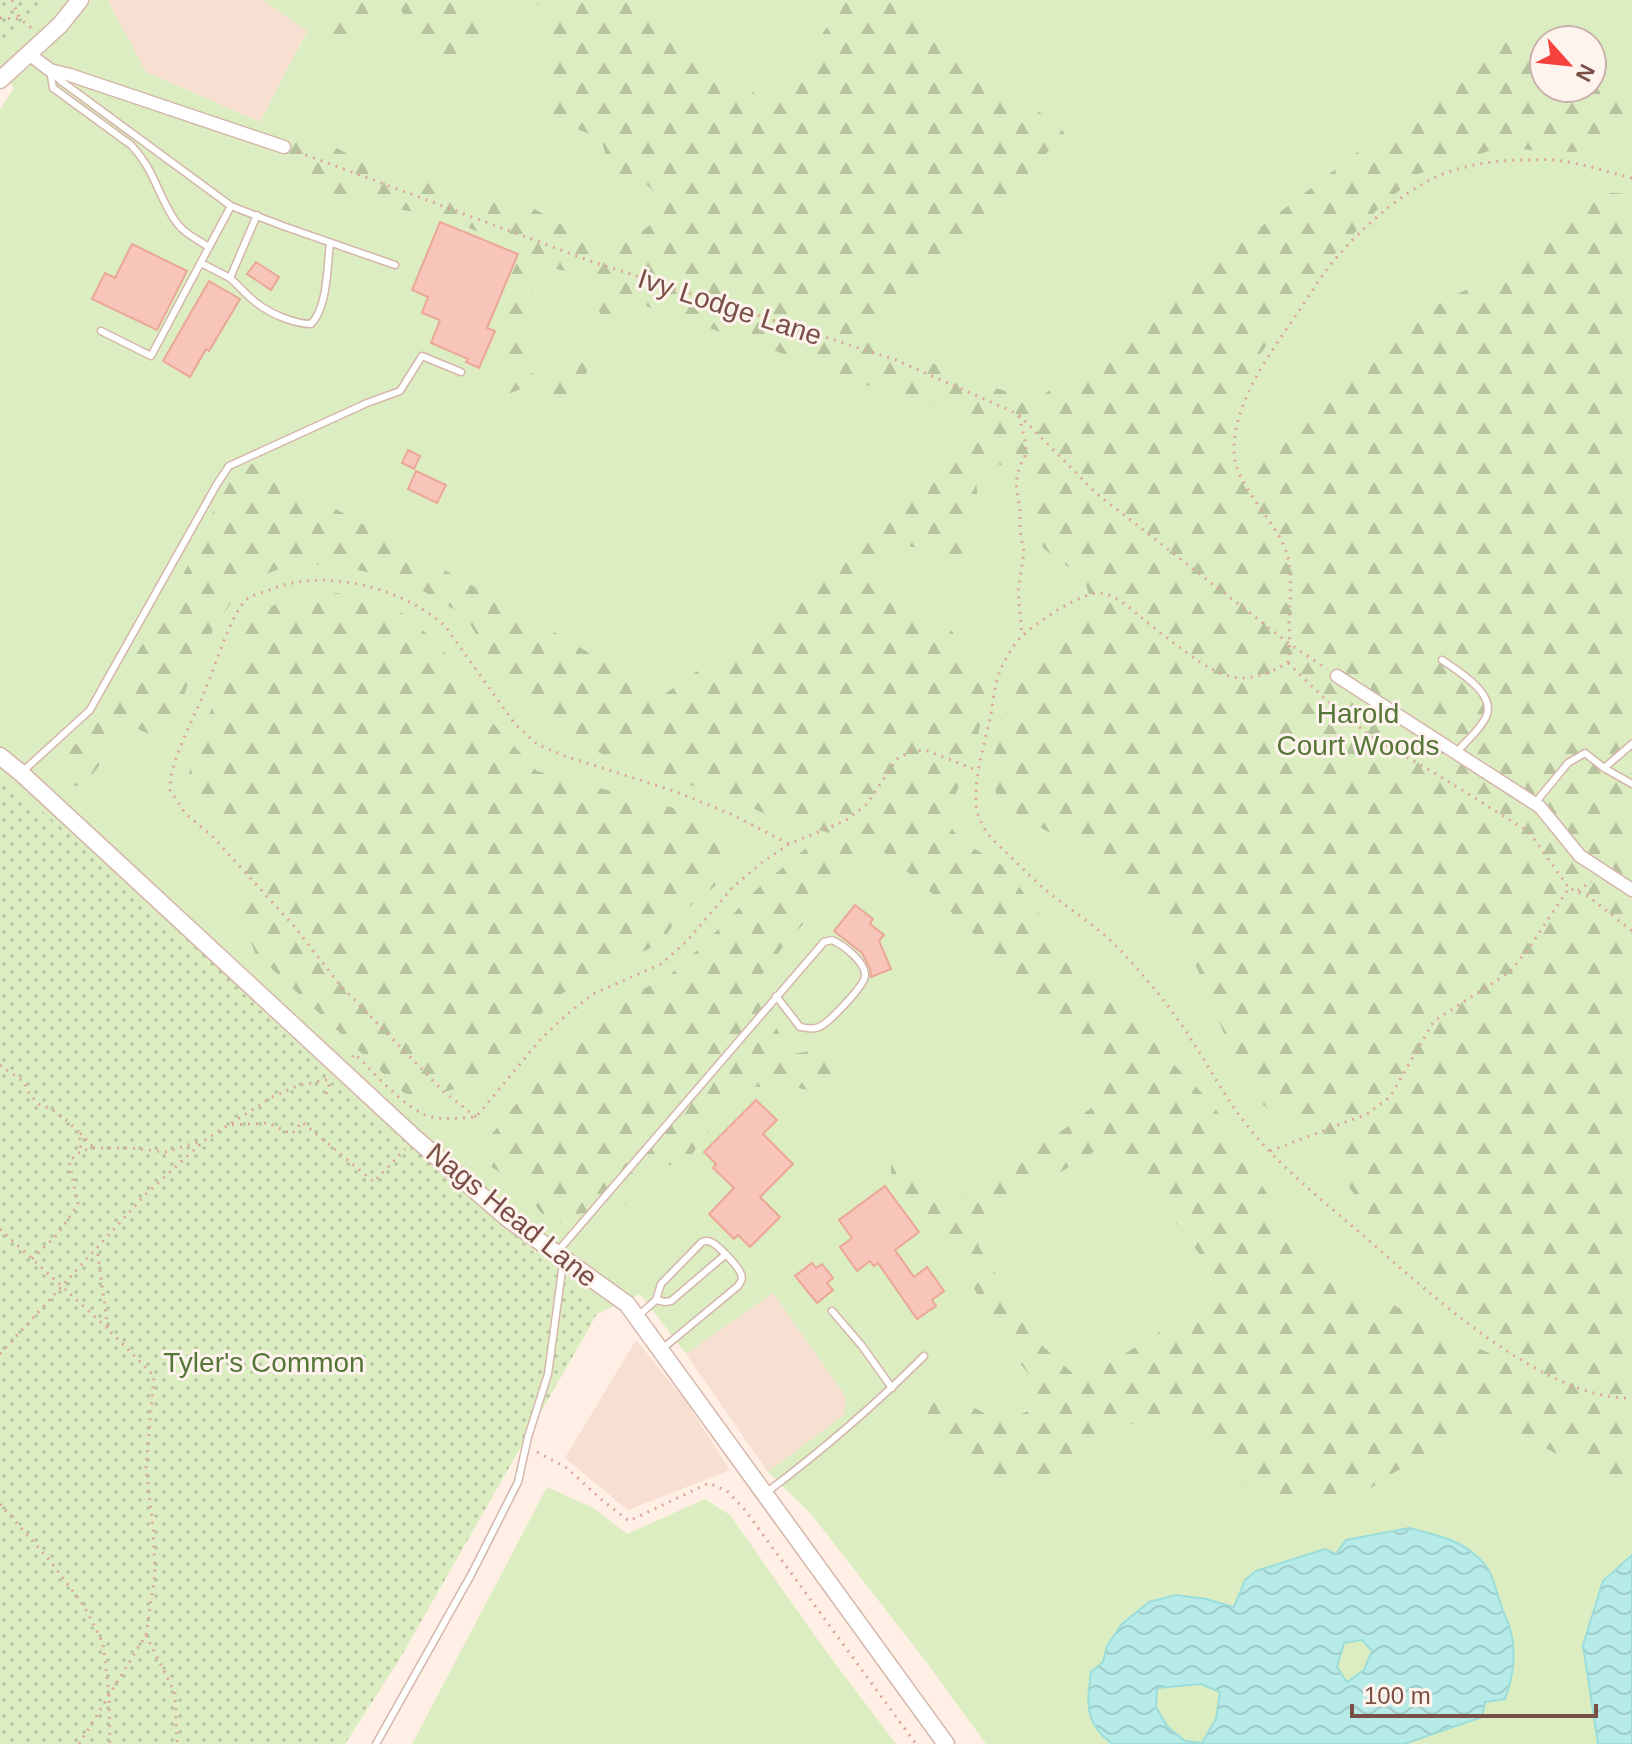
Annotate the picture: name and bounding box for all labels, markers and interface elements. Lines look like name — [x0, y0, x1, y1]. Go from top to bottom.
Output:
north arrow — [1528, 24, 1608, 104]
text: N — [1571, 60, 1600, 86]
street label: Ivy Lodge Lane — [634, 263, 826, 351]
park label: Harold Court Woods — [1277, 698, 1439, 761]
street label: Nags Head Lane — [421, 1137, 603, 1293]
park label: Tyler's Common — [163, 1347, 365, 1378]
scale bar — [1352, 1668, 1596, 1718]
text: 100 m — [1364, 1682, 1431, 1709]

